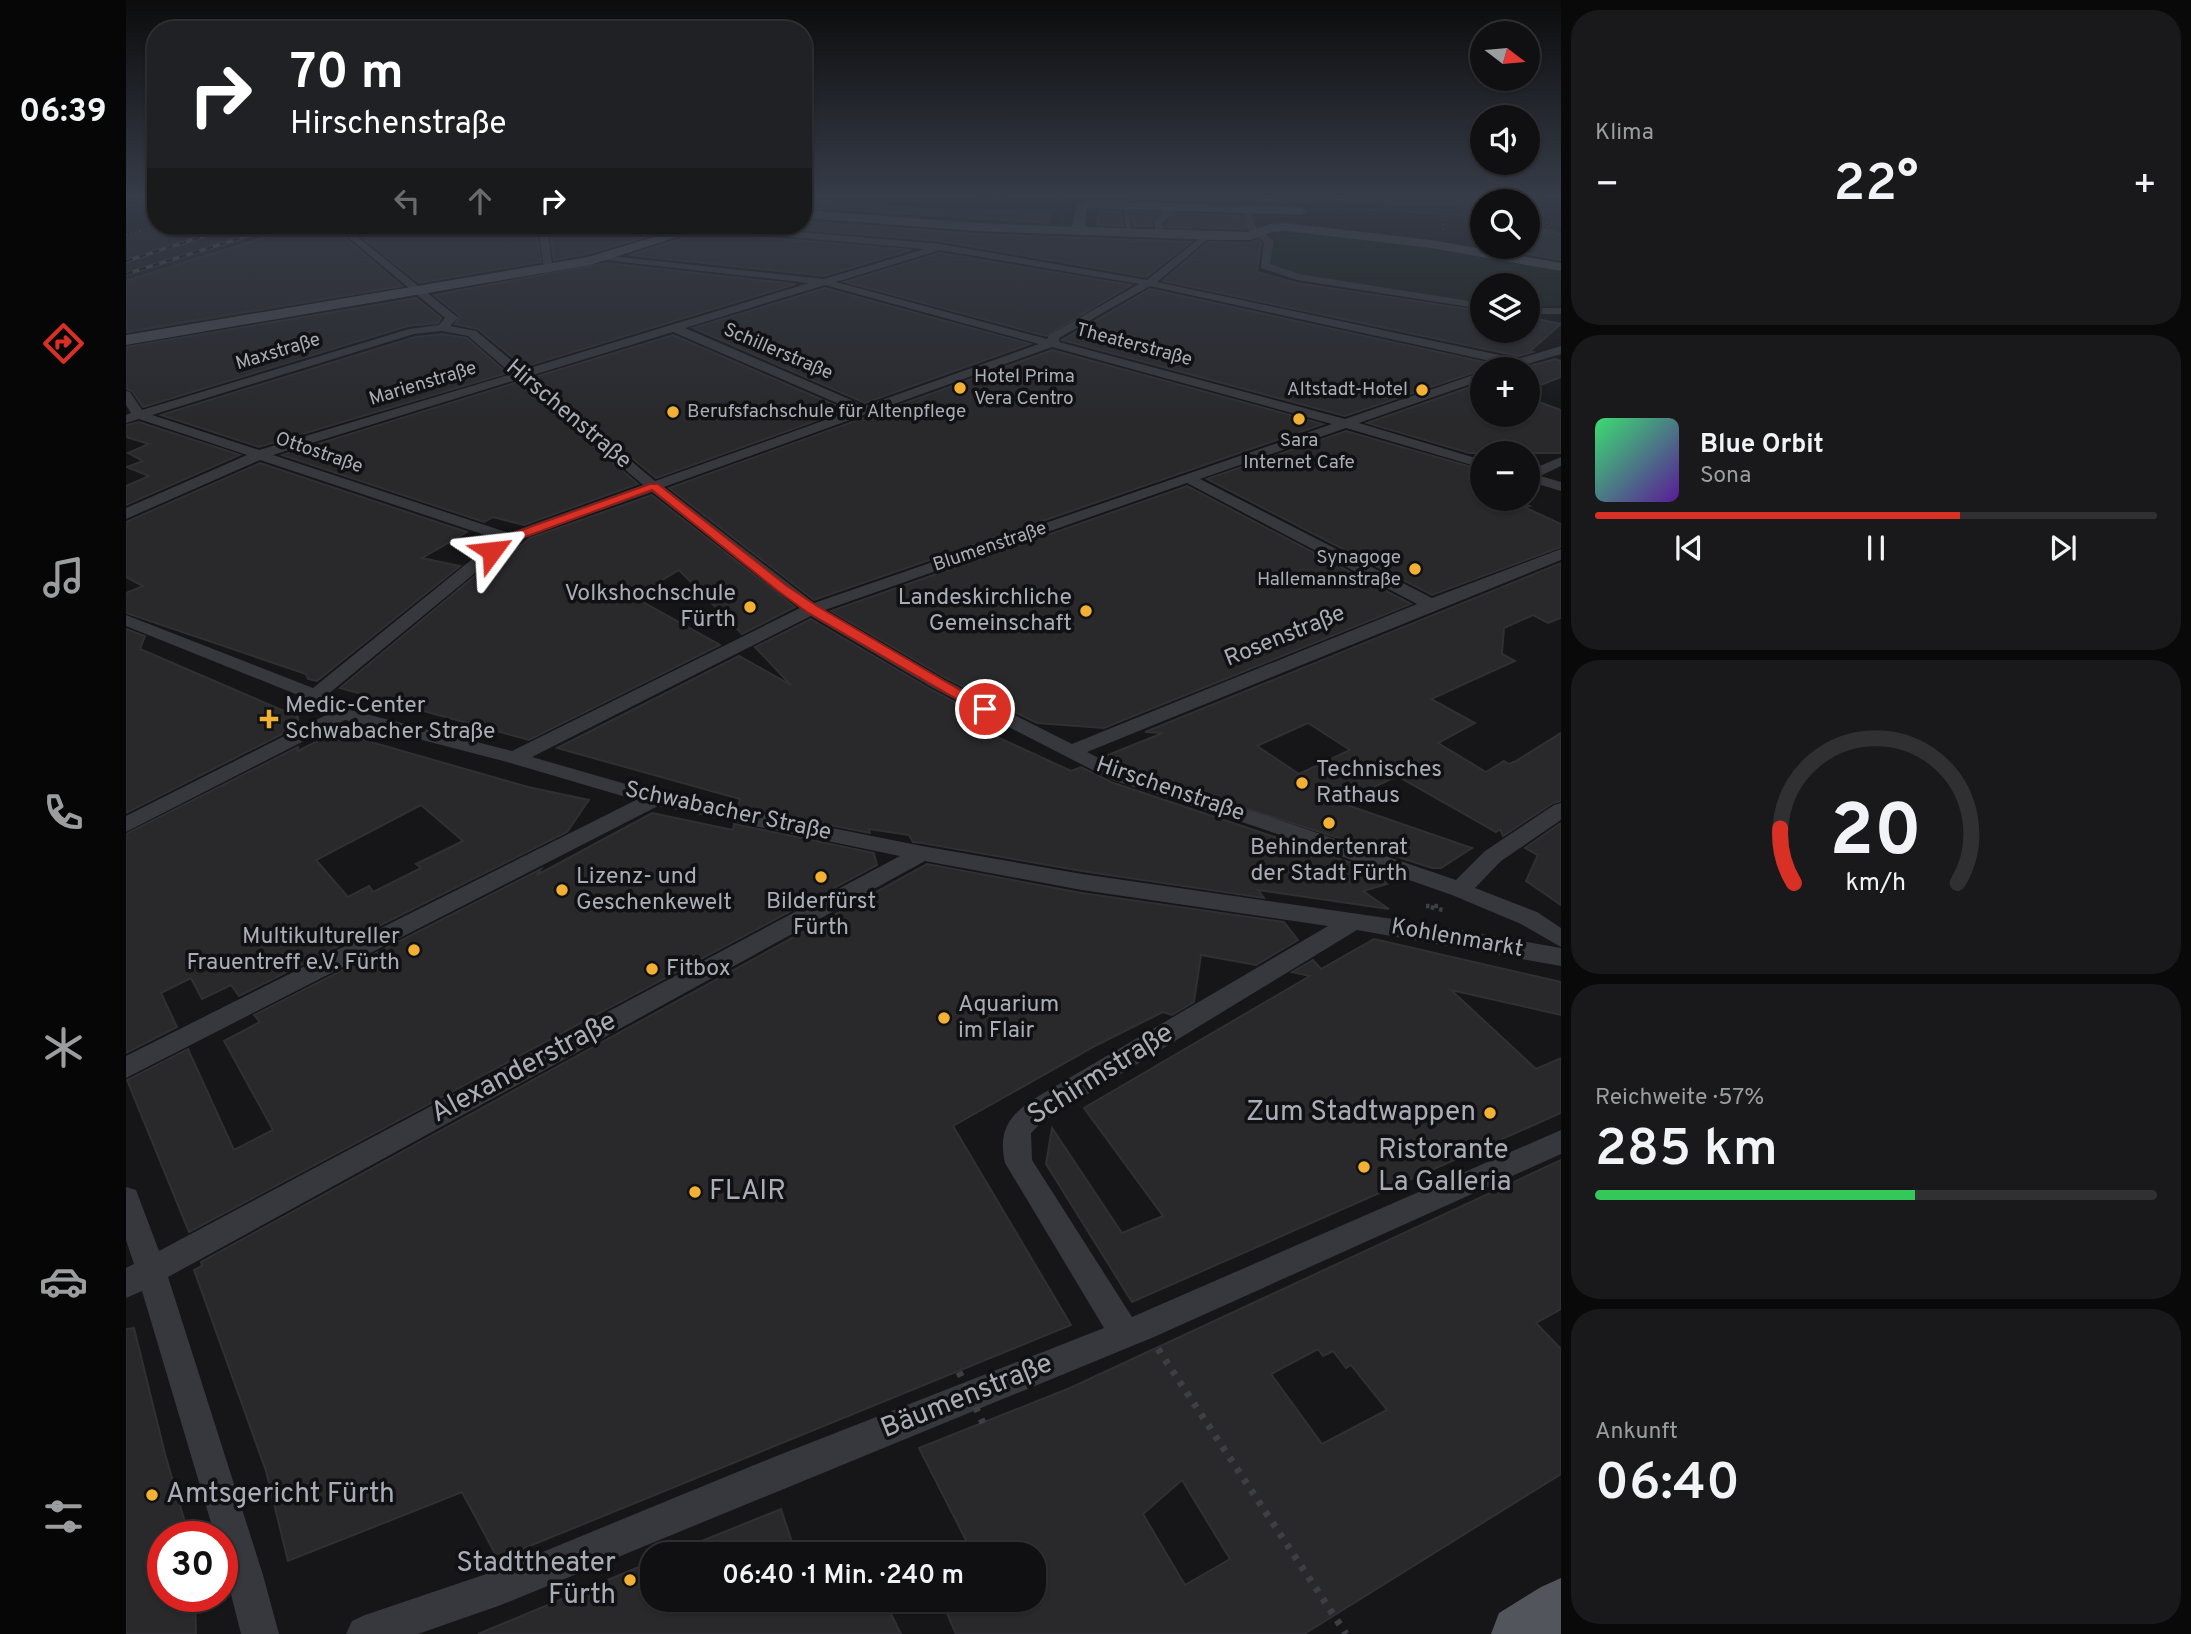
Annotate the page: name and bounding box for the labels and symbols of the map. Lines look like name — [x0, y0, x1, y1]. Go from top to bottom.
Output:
north arrow — [1470, 21, 1540, 91]
street label: Schillerstraße — [720, 318, 836, 386]
street label: Theaterstraße — [1073, 318, 1195, 372]
street label: Maxstraße — [233, 328, 323, 376]
street label: Hirschenstraße — [499, 354, 637, 476]
street label: Marienstraße — [366, 356, 480, 412]
place label: Hotel Prima Vera Centro — [974, 365, 1075, 411]
place label: Altstadt-Hotel — [1287, 378, 1408, 402]
marker: Hotel Prima Vera Centro — [952, 380, 968, 396]
marker: Altstadt-Hotel — [1414, 382, 1430, 398]
place label: Berufsfachschule für Altenpflege — [687, 400, 966, 424]
marker: Berufsfachschule für Altenpflege — [665, 404, 681, 420]
marker: Sara Internet Cafe — [1291, 411, 1307, 427]
street label: Ottostraße — [272, 427, 366, 479]
place label: Sara Internet Cafe — [1243, 429, 1355, 475]
position arrow — [455, 514, 529, 588]
street label: Blumenstraße — [930, 516, 1050, 578]
place label: Synagoge Hallemannstraße — [1257, 546, 1401, 592]
marker: Synagoge Hallemannstraße — [1407, 561, 1423, 577]
place label: Volkshochschule Fürth — [564, 580, 736, 635]
place label: Landeskirchliche Gemeinschaft — [898, 584, 1072, 639]
marker: Volkshochschule Fürth — [742, 599, 758, 615]
street label: Rosenstraße — [1220, 600, 1350, 674]
marker: Landeskirchliche Gemeinschaft — [1078, 603, 1094, 619]
pin — [955, 679, 1015, 739]
place label: Medic-Center Schwabacher Straße — [285, 692, 495, 747]
marker: Medic-Center Schwabacher Straße — [259, 709, 279, 729]
street label: Hirschenstraße — [1092, 751, 1248, 829]
place label: Technisches Rathaus — [1316, 756, 1442, 811]
marker: Technisches Rathaus — [1294, 775, 1310, 791]
street label: Schwabacher Straße — [622, 776, 834, 848]
marker: Behindertenrat der Stadt Fürth — [1321, 815, 1337, 831]
place label: Behindertenrat der Stadt Fürth — [1250, 834, 1408, 889]
place label: Lizenz- und Geschenkewelt — [576, 863, 732, 918]
marker: Bilderfürst Fürth — [813, 869, 829, 885]
marker: Lizenz- und Geschenkewelt — [554, 882, 570, 898]
place label: Bilderfürst Fürth — [766, 888, 876, 943]
street label: Kohlenmarkt — [1389, 913, 1525, 965]
place label: Multikultureller Frauentreff e.V. Fürth — [186, 923, 400, 978]
marker: Multikultureller Frauentreff e.V. Fürth — [406, 942, 422, 958]
place label: Fitbox — [666, 955, 731, 984]
marker: Fitbox — [644, 961, 660, 977]
place label: Aquarium im Flair — [958, 991, 1059, 1046]
street label: Alexanderstraße — [425, 1004, 623, 1132]
marker: Aquarium im Flair — [936, 1010, 952, 1026]
street label: Schirmstraße — [1021, 1016, 1181, 1134]
place label: Zum Stadtwappen — [1246, 1095, 1476, 1131]
marker: Zum Stadtwappen — [1482, 1105, 1498, 1121]
place label: Ristorante La Galleria — [1378, 1133, 1512, 1201]
marker: Ristorante La Galleria — [1356, 1159, 1372, 1175]
place label: FLAIR — [709, 1174, 786, 1210]
marker: FLAIR — [687, 1184, 703, 1200]
street label: Bäumenstraße — [876, 1346, 1058, 1448]
place label: Amtsgericht Fürth — [166, 1477, 395, 1513]
marker: Amtsgericht Fürth — [144, 1487, 160, 1503]
speed limit sign: 30 — [147, 1521, 238, 1612]
place label: Stadttheater Fürth — [456, 1546, 616, 1614]
marker: Stadttheater Fürth — [622, 1572, 638, 1588]

